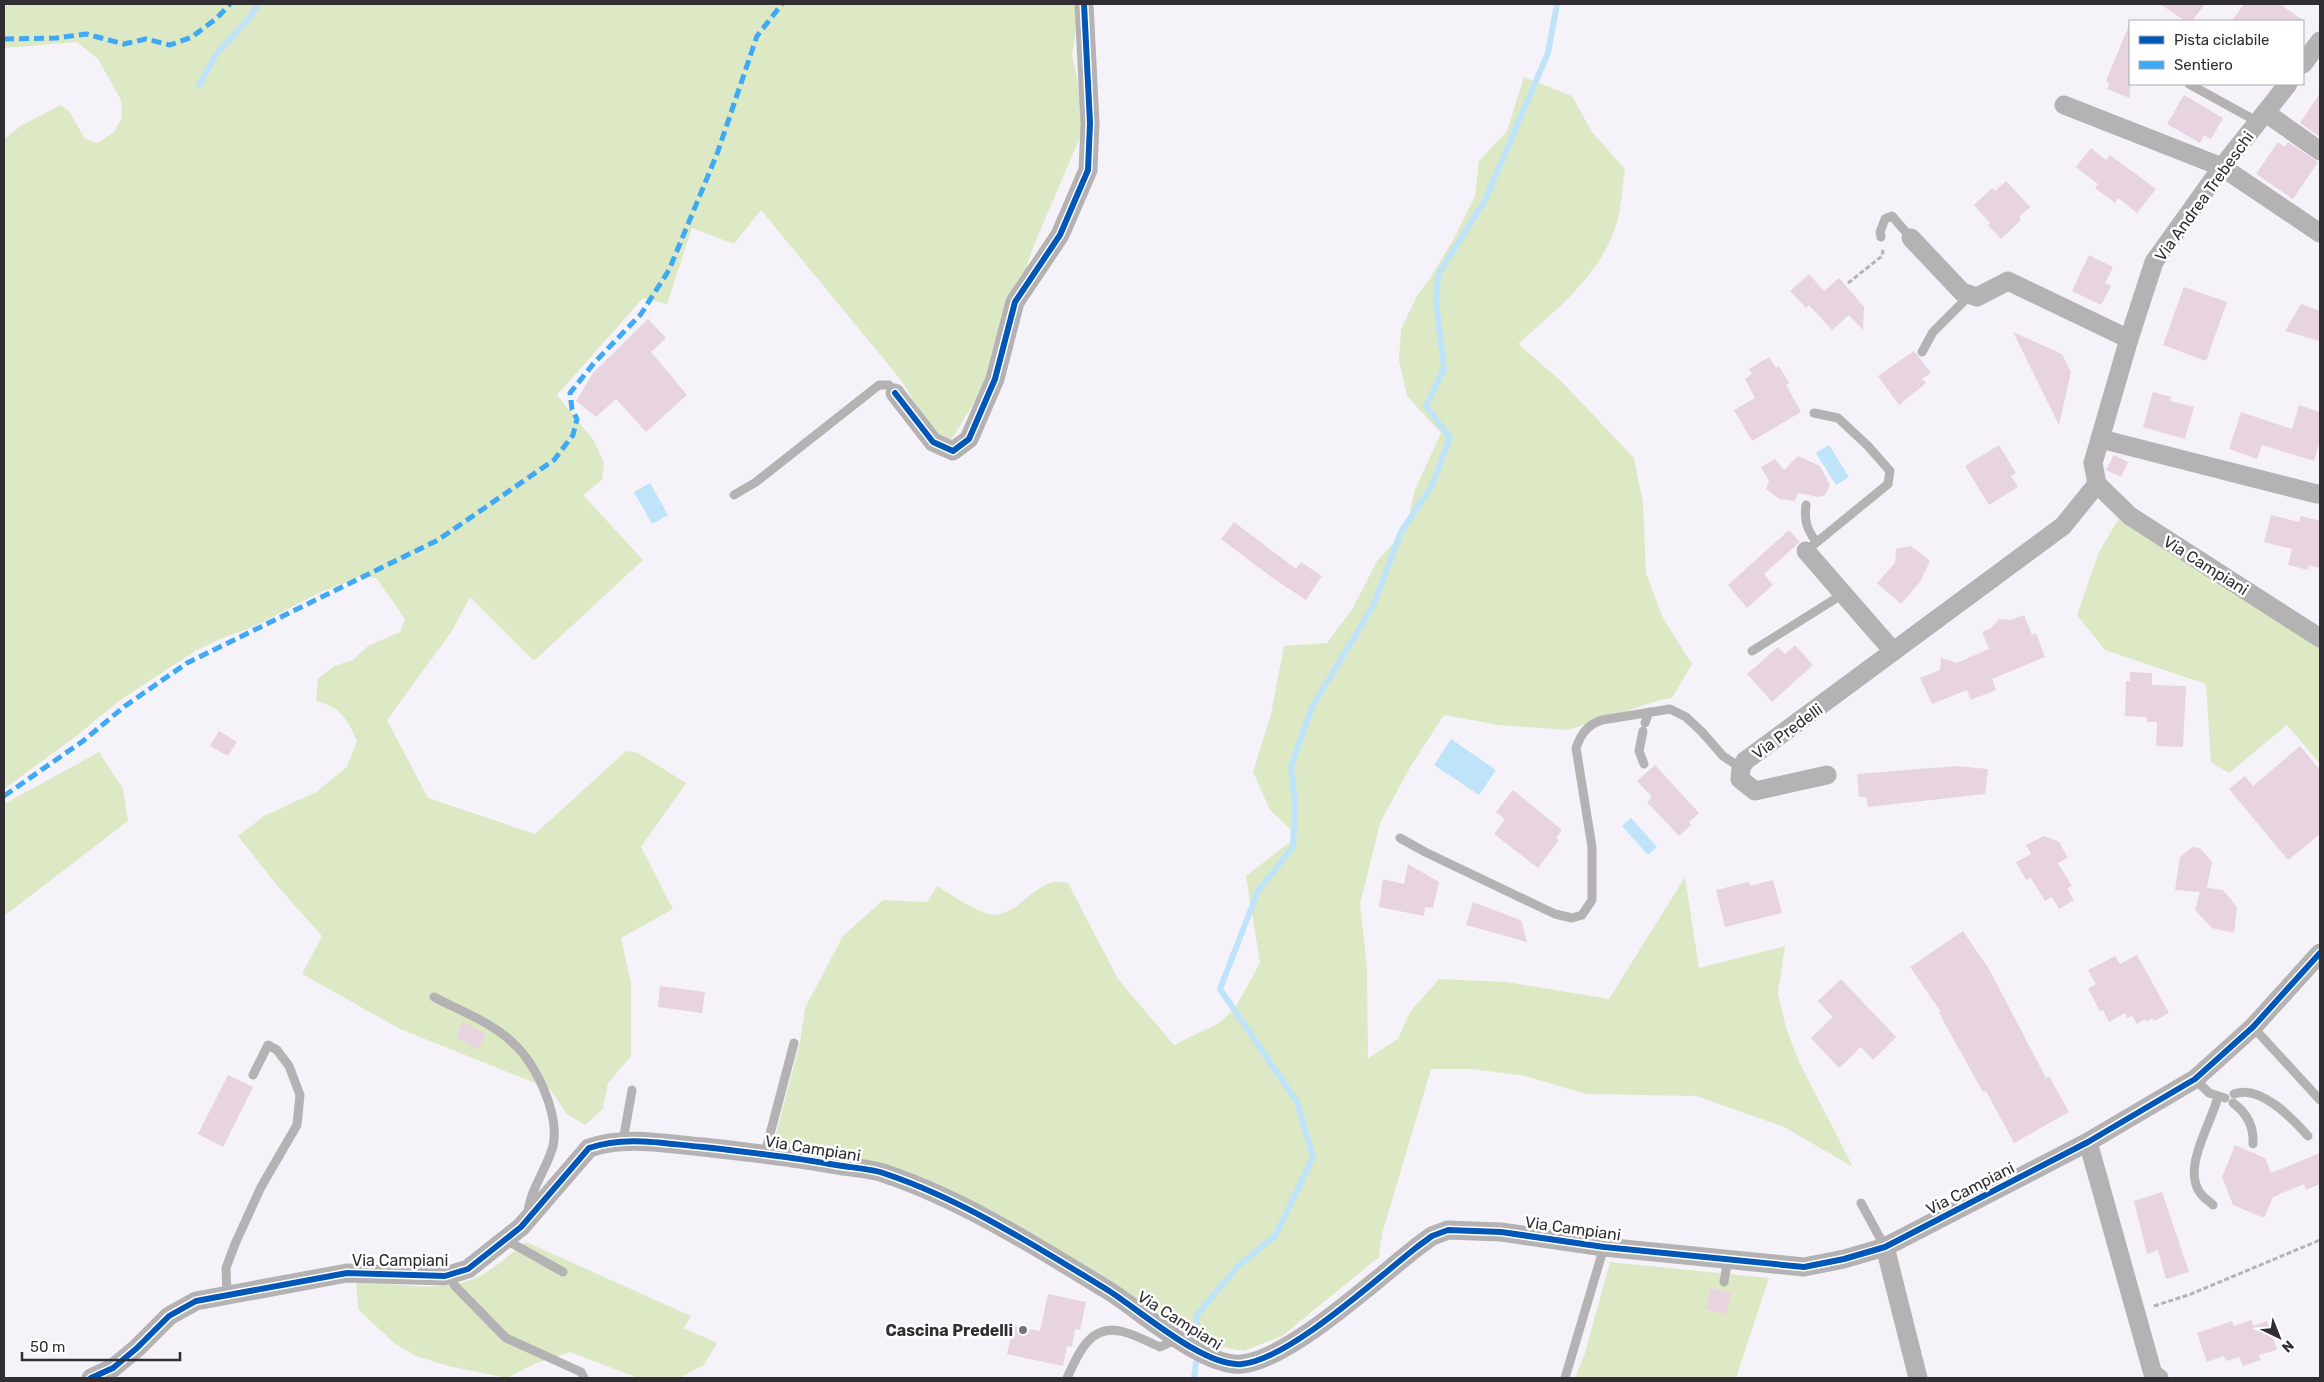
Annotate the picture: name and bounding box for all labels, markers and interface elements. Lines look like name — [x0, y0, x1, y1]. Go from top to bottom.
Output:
legend — [2129, 20, 2304, 85]
text: Pista ciclabile — [2174, 31, 2269, 49]
text: Sentiero — [2174, 56, 2233, 74]
street label: Via Andrea Trebeschi — [2151, 128, 2258, 265]
street label: Via Campiani — [2160, 532, 2252, 599]
street label: Via Predelli — [1748, 700, 1826, 763]
street label: Via Campiani — [764, 1132, 862, 1165]
street label: Via Campiani — [1923, 1158, 2018, 1219]
street label: Via Campiani — [1524, 1212, 1622, 1245]
street label: Via Campiani — [352, 1251, 448, 1270]
street label: Via Campiani — [1134, 1287, 1226, 1354]
north arrow — [2254, 1312, 2304, 1362]
place label: Cascina Predelli — [885, 1321, 1013, 1340]
marker: Cascina Predelli — [1017, 1324, 1029, 1336]
scale bar — [22, 1330, 180, 1362]
text: N — [2278, 1336, 2297, 1356]
text: 50 m — [30, 1338, 65, 1356]

